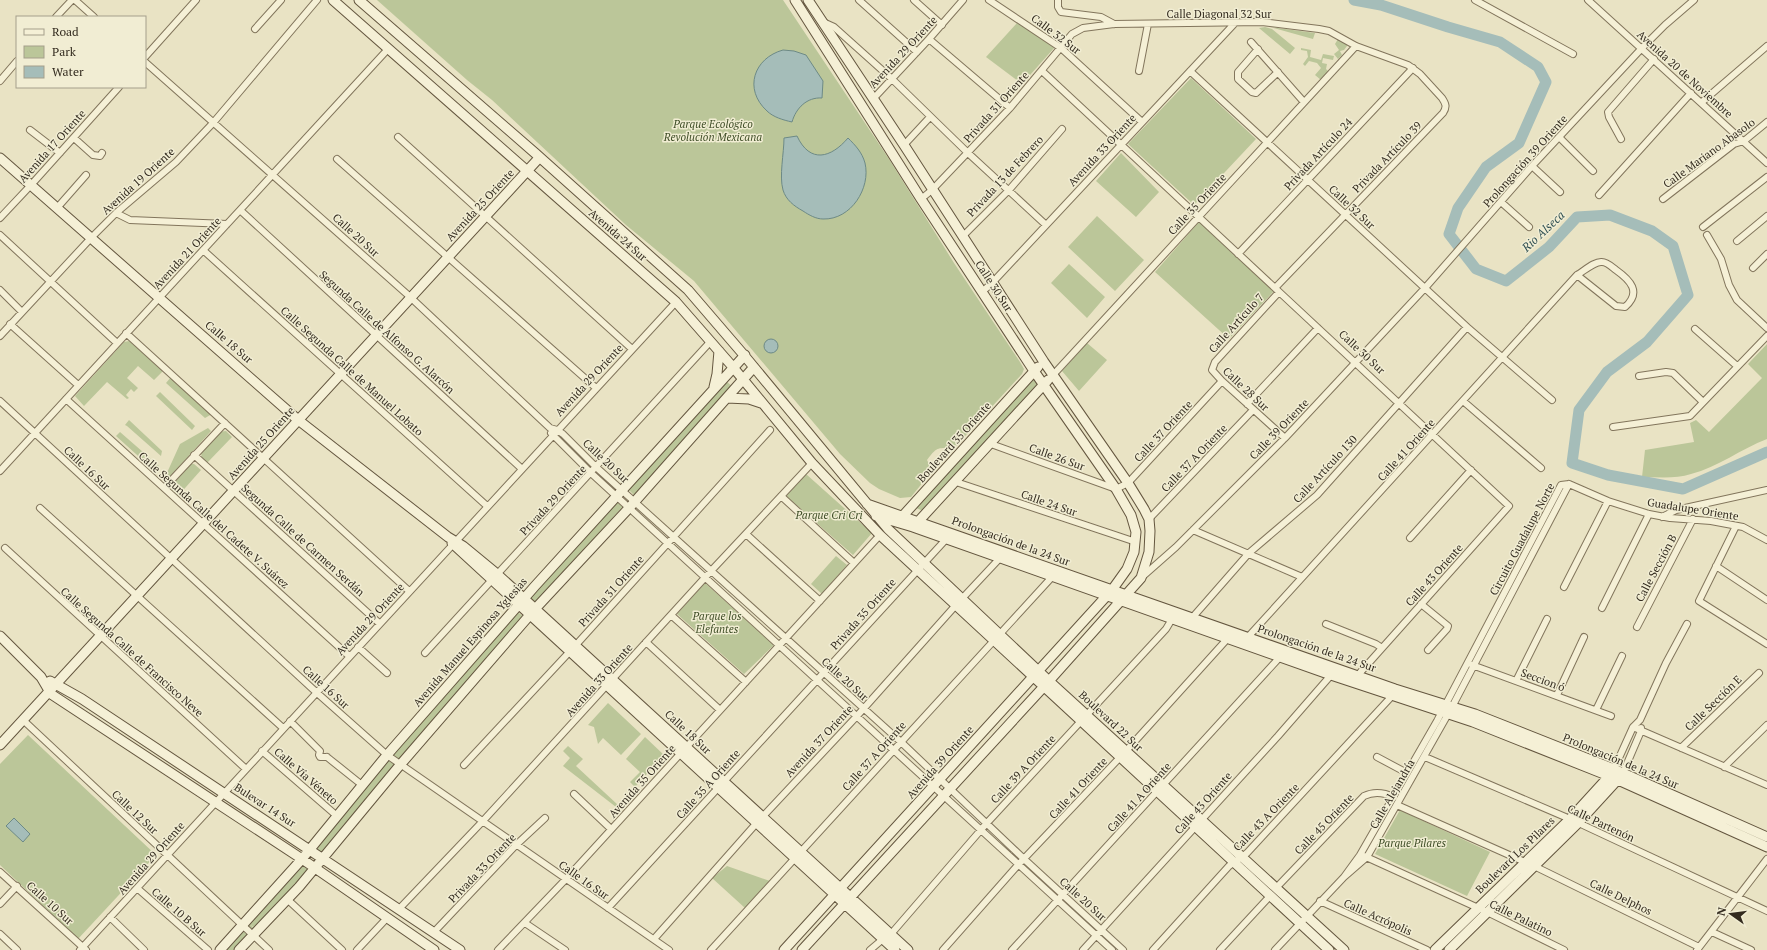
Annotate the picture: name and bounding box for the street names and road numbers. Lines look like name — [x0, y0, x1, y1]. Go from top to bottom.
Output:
street label: Calle Diagonal 32 Sur — [1167, 7, 1272, 21]
street label: Calle 32 Sur — [1029, 11, 1084, 58]
street label: Avenida 29 Oriente — [866, 13, 940, 91]
street label: Avenida 20 de Noviembre — [1634, 27, 1736, 121]
street label: Privada 31 Oriente — [960, 68, 1032, 146]
street label: Avenida 17 Oriente — [15, 106, 89, 185]
street label: Avenida 33 Oriente — [1065, 111, 1139, 189]
street label: Prolongación 39 Oriente — [1480, 112, 1571, 210]
street label: Privada Artículo 24 — [1281, 115, 1355, 193]
street label: Calle Mariano Abasolo — [1660, 115, 1758, 191]
street label: Privada Artículo 39 — [1349, 118, 1425, 196]
street label: Privada 13 de Febrero — [964, 133, 1046, 219]
street label: Avenida 19 Oriente — [99, 144, 178, 218]
street label: Avenida 25 Oriente — [443, 166, 517, 244]
street label: Calle 35 Oriente — [1165, 170, 1229, 238]
street label: Calle 32 Sur — [1326, 182, 1379, 233]
street label: Avenida 24 Sur — [586, 206, 651, 265]
street label: Calle 20 Sur — [330, 210, 383, 260]
street label: Avenida 21 Oriente — [150, 214, 224, 292]
street label: Calle 30 Sur — [972, 258, 1016, 315]
street label: Segunda Calle de Alfonso G. Alarcón — [316, 267, 458, 397]
street label: Calle Artículo 7 — [1205, 290, 1267, 356]
street label: Calle Segunda Calle de Manuel Lobato — [278, 303, 426, 439]
street label: Calle 18 Sur — [202, 318, 256, 367]
street label: Calle 30 Sur — [1336, 327, 1389, 378]
street label: Avenida 29 Oriente — [552, 341, 626, 419]
street label: Calle 28 Sur — [1220, 364, 1273, 415]
street label: Calle 39 Oriente — [1246, 395, 1312, 462]
street label: Calle 37 Oriente — [1131, 397, 1195, 465]
street label: Boulevard 35 Oriente — [914, 398, 994, 485]
street label: Avenida 25 Oriente — [224, 403, 298, 482]
street label: Calle 41 Oriente — [1374, 416, 1438, 484]
street label: Calle 37 A Oriente — [1158, 421, 1230, 495]
street label: Calle Artículo 130 — [1290, 432, 1360, 506]
street label: Calle 20 Sur — [580, 436, 633, 487]
street label: Calle 26 Sur — [1027, 440, 1088, 474]
street label: Calle 16 Sur — [61, 443, 114, 494]
street label: Calle Segunda Calle del Cadete V. Suárez — [136, 449, 292, 591]
street label: Privada 29 Oriente — [517, 462, 590, 538]
street label: Circuito Guadalupe Norte — [1486, 480, 1558, 598]
street label: Segunda Calle de Carmen Serdán — [238, 481, 368, 599]
street label: Calle 24 Sur — [1019, 487, 1080, 519]
street label: Guadalupe Oriente — [1646, 495, 1740, 523]
street label: Prolongación de la 24 Sur — [950, 513, 1073, 569]
street label: Calle Sección B — [1632, 532, 1680, 604]
street label: Calle 43 Oriente — [1402, 541, 1466, 609]
street label: Privada 31 Oriente — [575, 552, 647, 630]
street label: Avenida Manuel Espinosa Yglesias — [410, 574, 530, 709]
street label: Privada 35 Oriente — [827, 575, 899, 653]
street label: Avenida 29 Oriente — [333, 580, 407, 658]
street label: Calle Segunda Calle de Francisco Neve — [58, 584, 207, 720]
street label: Prolongación de la 24 Sur — [1256, 621, 1379, 675]
street label: Avenida 33 Oriente — [562, 640, 636, 719]
street label: Calle 20 Sur — [819, 654, 872, 704]
street label: Calle 16 Sur — [300, 662, 353, 712]
street label: Seccion ó — [1519, 666, 1567, 694]
street label: Calle Sección E — [1682, 672, 1744, 734]
street label: Boulevard 22 Sur — [1076, 688, 1147, 755]
street label: Avenida 37 Oriente — [782, 702, 856, 780]
street label: Calle 18 Sur — [662, 707, 715, 758]
street label: Calle 37 A Oriente — [839, 718, 909, 794]
street label: Avenida 39 Oriente — [903, 722, 977, 801]
street label: Prolongación de la 24 Sur — [1561, 730, 1682, 792]
street label: Calle 39 A Oriente — [988, 731, 1059, 806]
street label: Avenida 35 Oriente — [605, 741, 679, 820]
street label: Calle Vía Véneto — [271, 745, 341, 807]
street label: Calle 35 A Oriente — [673, 746, 743, 822]
street label: Calle 41 Oriente — [1046, 754, 1110, 822]
street label: Calle Alejandría — [1366, 756, 1418, 831]
street label: Calle 41 A Oriente — [1104, 759, 1174, 835]
street label: Calle 43 Oriente — [1171, 769, 1235, 837]
street label: Bulevar 14 Sur — [232, 780, 299, 831]
street label: Calle 43 A Oriente — [1230, 780, 1302, 854]
street label: Calle 12 Sur — [109, 787, 162, 838]
street label: Calle 45 Oriente — [1291, 790, 1357, 857]
street label: Calle Partenón — [1565, 801, 1637, 845]
street label: Boulevard Los Pilares — [1472, 813, 1558, 896]
street label: Avenida 29 Oriente — [114, 818, 188, 897]
street label: Privada 33 Oriente — [445, 830, 519, 906]
street label: Calle 16 Sur — [556, 858, 613, 903]
street label: Calle 20 Sur — [1057, 874, 1110, 924]
street label: Calle Delphos — [1588, 876, 1655, 918]
street label: Calle 10 Sur — [24, 878, 77, 928]
street label: Calle 10 B Sur — [149, 884, 210, 940]
street label: Calle Acrópolis — [1342, 896, 1415, 938]
street label: Calle Palatino — [1487, 897, 1555, 939]

